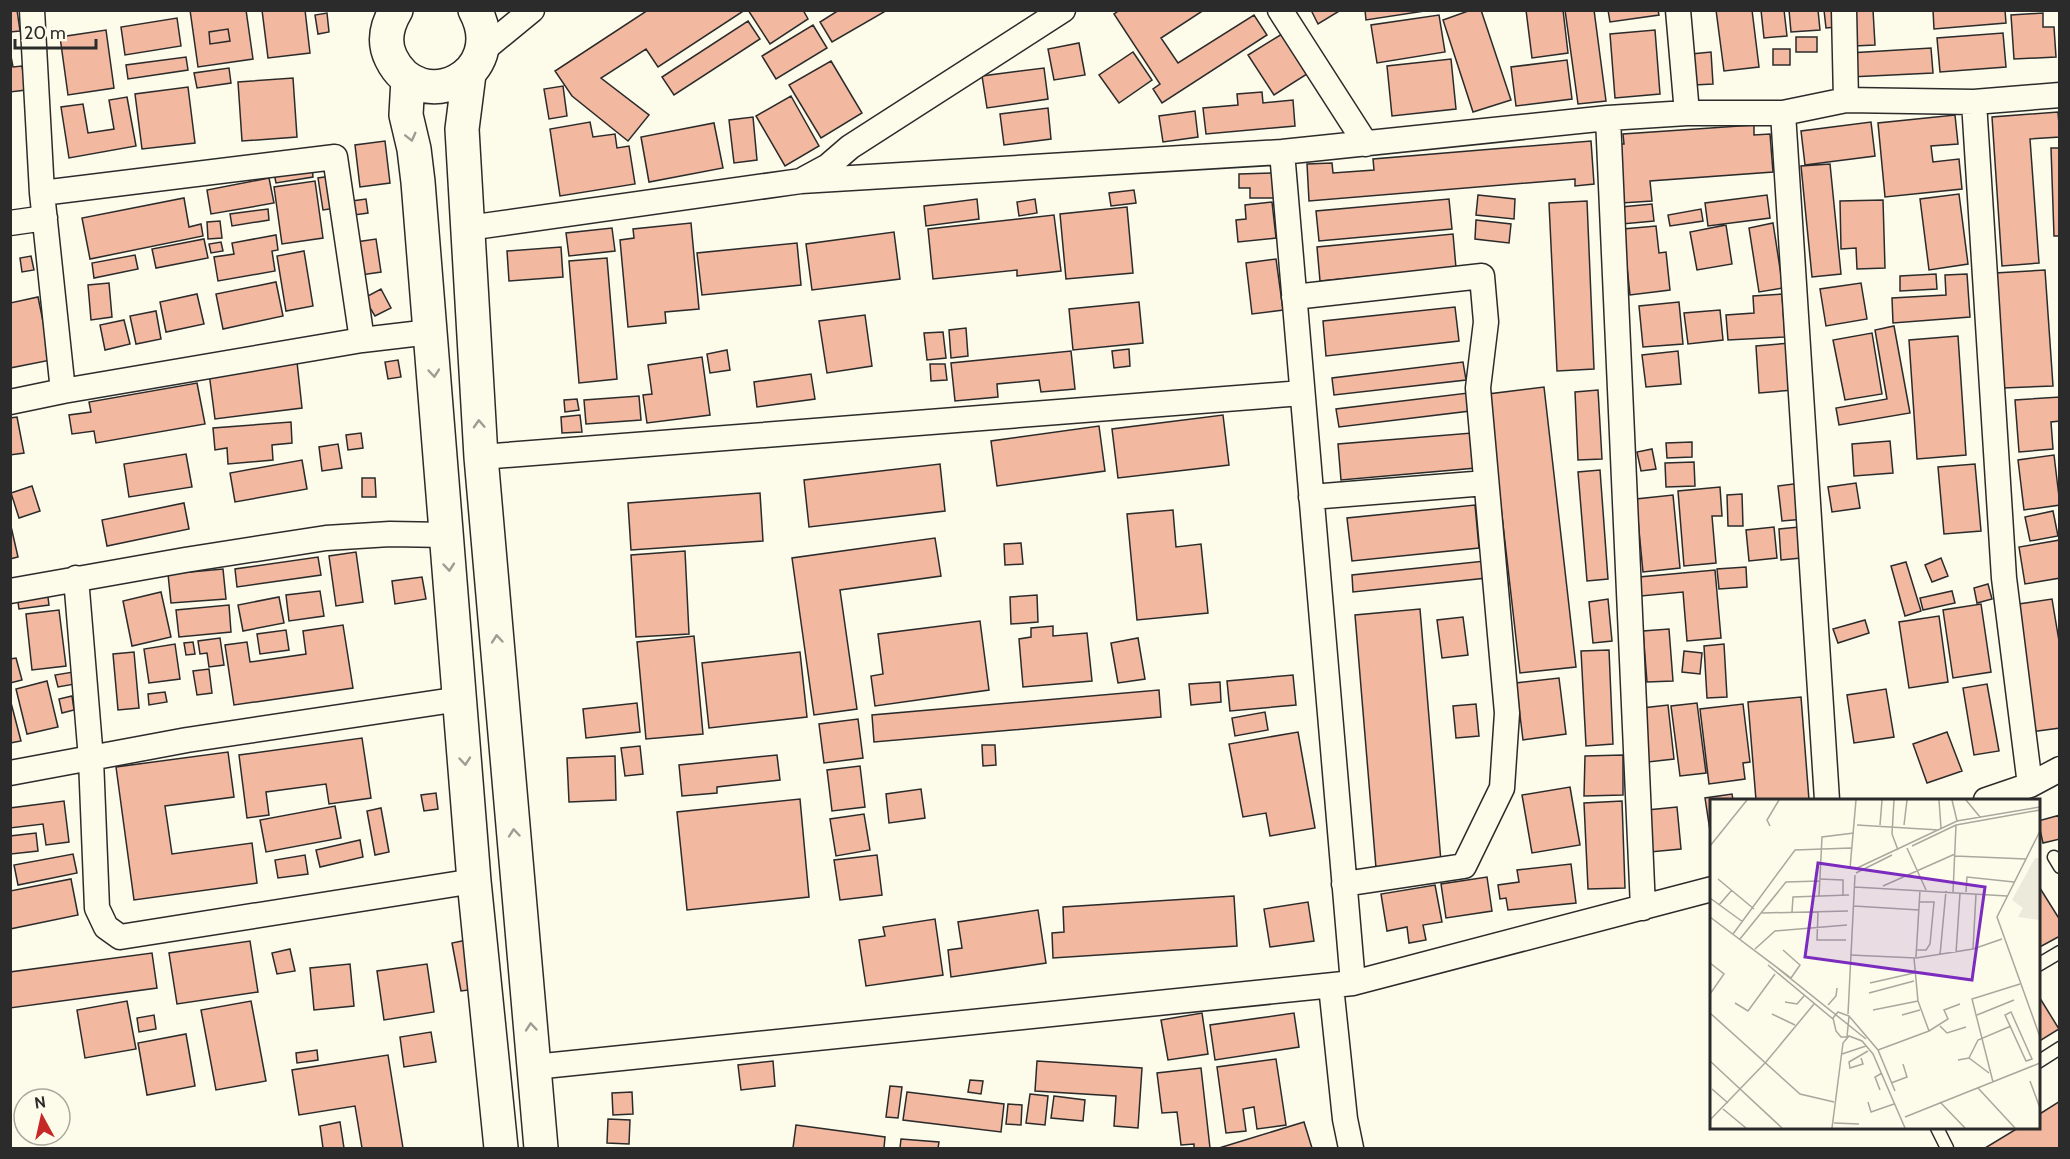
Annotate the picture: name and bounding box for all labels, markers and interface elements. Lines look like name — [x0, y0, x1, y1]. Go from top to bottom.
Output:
scale bar — [15, 12, 96, 50]
text: 20 m — [24, 22, 66, 44]
one-way arrow — [404, 131, 416, 142]
one-way arrow — [427, 368, 440, 377]
one-way arrow — [473, 419, 486, 428]
one-way arrow — [442, 562, 455, 571]
one-way arrow — [491, 634, 504, 643]
one-way arrow — [458, 757, 471, 766]
inset map — [1710, 799, 2040, 1129]
one-way arrow — [508, 829, 521, 838]
one-way arrow — [524, 1023, 537, 1032]
north arrow — [12, 1087, 72, 1147]
text: N — [33, 1092, 47, 1113]

